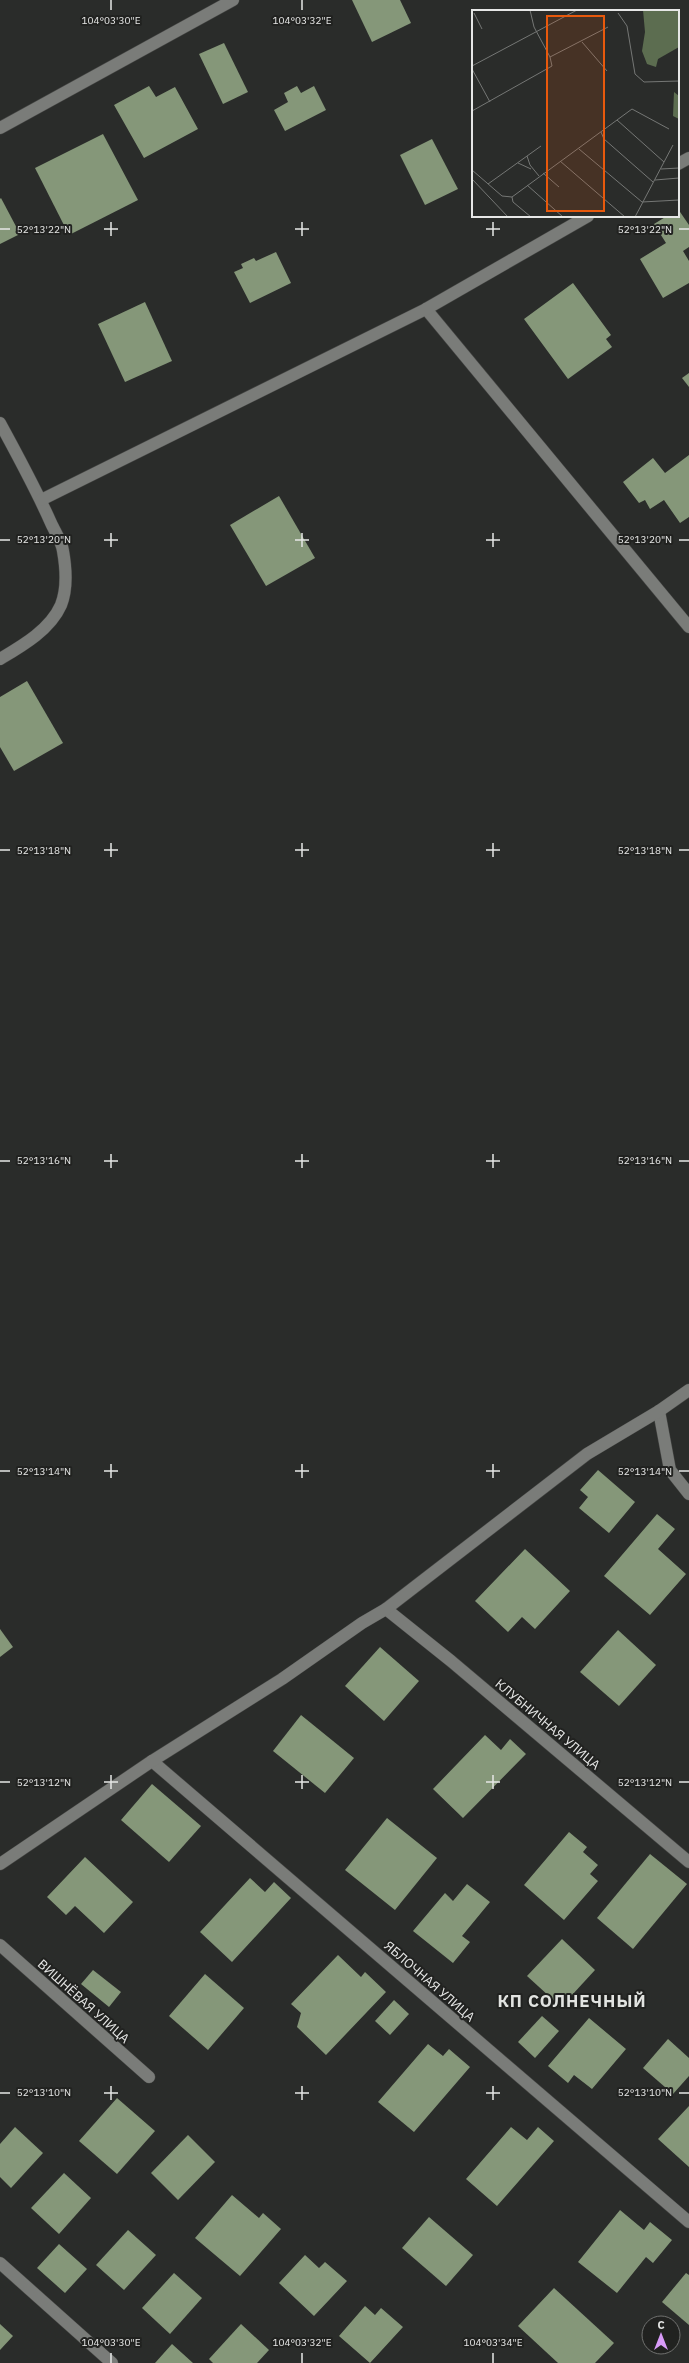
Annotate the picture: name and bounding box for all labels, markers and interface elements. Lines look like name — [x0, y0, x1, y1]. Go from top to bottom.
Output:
inset map — [472, 10, 679, 217]
text: 104°03'30"E — [81, 14, 141, 27]
text: 104°03'32"E — [272, 14, 332, 27]
text: 52°13'22"N — [17, 223, 71, 236]
text: 52°13'22"N — [618, 223, 672, 236]
text: 52°13'20"N — [17, 533, 71, 546]
text: 52°13'20"N — [618, 533, 672, 546]
text: 52°13'18"N — [17, 844, 71, 857]
text: 52°13'18"N — [618, 844, 672, 857]
text: 52°13'16"N — [17, 1154, 71, 1167]
text: 52°13'16"N — [618, 1154, 672, 1167]
text: 52°13'14"N — [17, 1465, 71, 1478]
text: 52°13'14"N — [618, 1465, 672, 1478]
street label: КЛУБНИЧНАЯ УЛИЦА — [492, 1675, 604, 1774]
text: 52°13'12"N — [17, 1776, 71, 1789]
text: 52°13'12"N — [618, 1776, 672, 1789]
street label: ЯБЛОЧНАЯ УЛИЦА — [381, 1937, 479, 2026]
street label: ВИШНЁВАЯ УЛИЦА — [34, 1956, 134, 2048]
district label: КП СОЛНЕЧНЫЙ — [497, 1990, 647, 2012]
text: 52°13'10"N — [17, 2086, 71, 2099]
text: 52°13'10"N — [618, 2086, 672, 2099]
north arrow — [641, 2315, 681, 2355]
text: С — [657, 2318, 665, 2332]
text: 104°03'30"E — [81, 2336, 141, 2349]
text: 104°03'32"E — [272, 2336, 332, 2349]
text: 104°03'34"E — [463, 2336, 523, 2349]

